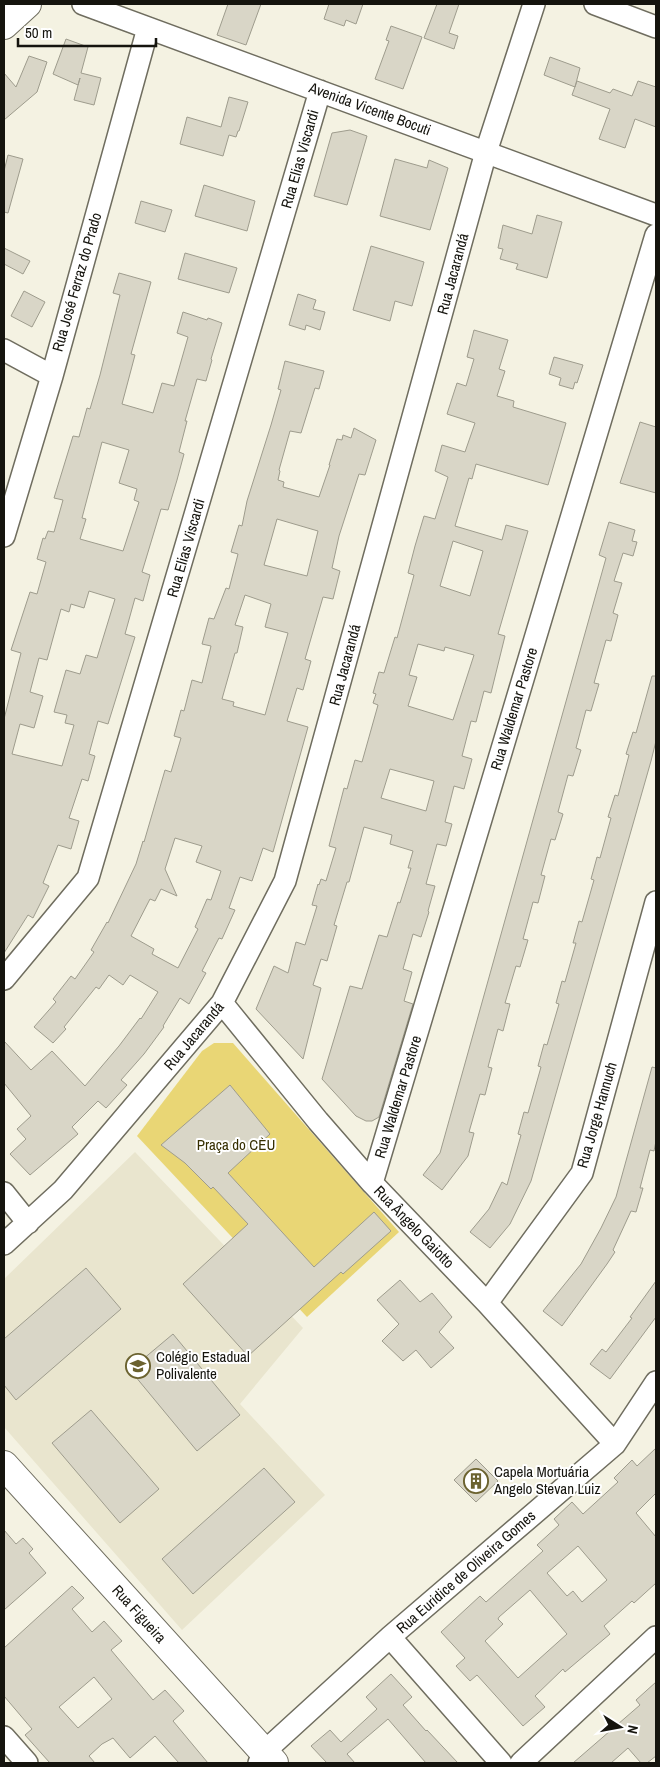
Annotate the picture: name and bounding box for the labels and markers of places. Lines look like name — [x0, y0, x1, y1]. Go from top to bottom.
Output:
place label: Colégio Estadual Polivalente — [156, 1346, 250, 1384]
school or university icon: Colégio Estadual Polivalente — [125, 1353, 151, 1379]
place label: Capela Mortuária Angelo Stevan Luiz — [493, 1461, 601, 1499]
building icon: Capela Mortuária Angelo Stevan Luiz — [463, 1468, 489, 1494]

